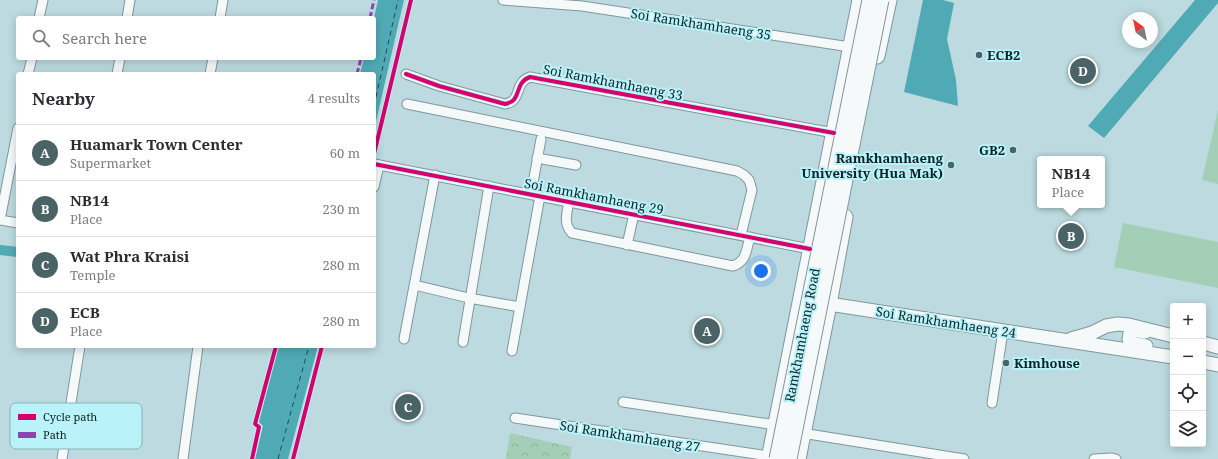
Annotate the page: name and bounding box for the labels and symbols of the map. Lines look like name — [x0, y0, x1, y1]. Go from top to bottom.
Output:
street label: Soi Ramkhamhaeng 35 — [630, 4, 772, 44]
north arrow — [1122, 12, 1158, 48]
place label: ECB2 — [987, 46, 1020, 64]
marker: ECB2 — [974, 50, 984, 60]
pin: D — [1070, 56, 1096, 86]
street label: Soi Ramkhamhaeng 33 — [542, 60, 684, 104]
place label: GB2 — [979, 141, 1005, 159]
marker: GB2 — [1008, 145, 1018, 155]
place label: Ramkhamhaeng University (Hua Mak) — [802, 149, 944, 182]
marker: Ramkhamhaeng University (Hua Mak) — [946, 160, 956, 170]
street label: Soi Ramkhamhaeng 29 — [523, 174, 665, 218]
pin: B — [1058, 221, 1084, 251]
your location — [751, 261, 771, 281]
street label: Ramkhamhaeng Road — [780, 266, 824, 404]
street label: Soi Ramkhamhaeng 24 — [875, 302, 1018, 342]
pin: A — [694, 316, 720, 346]
place label: Kimhouse — [1014, 354, 1080, 372]
marker: Kimhouse — [1001, 358, 1011, 368]
pin: C — [395, 392, 421, 422]
legend — [10, 403, 142, 449]
text: Cycle path — [43, 409, 97, 424]
street label: Soi Ramkhamhaeng 27 — [559, 416, 701, 456]
text: Path — [43, 427, 67, 442]

